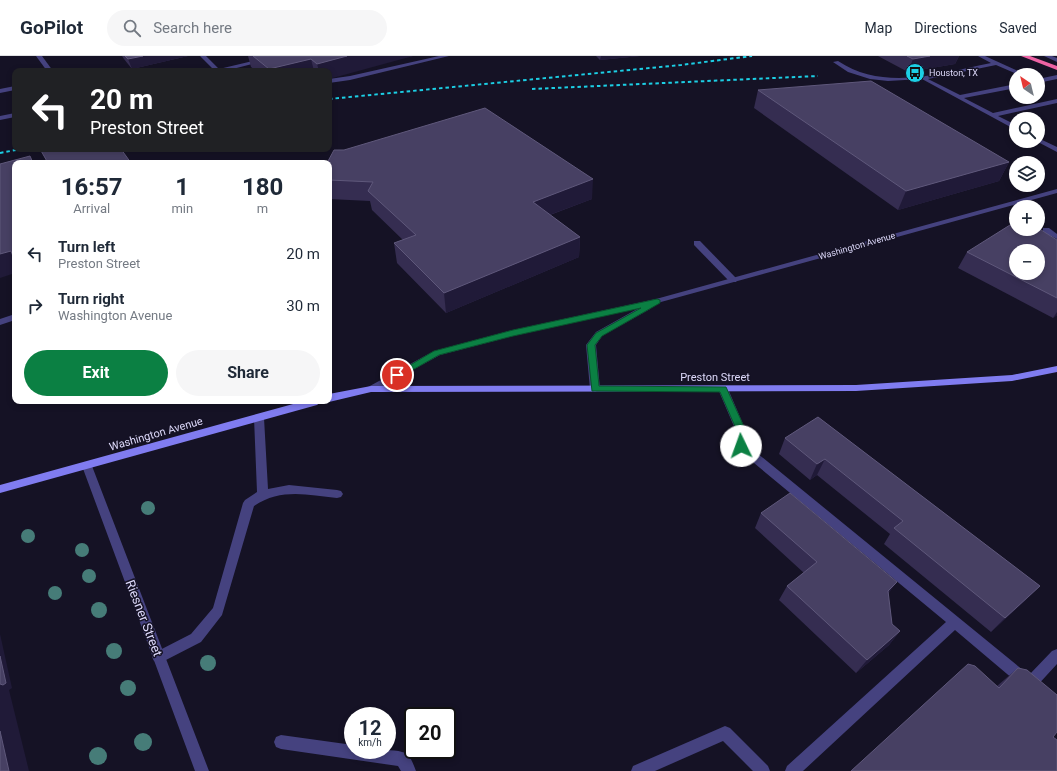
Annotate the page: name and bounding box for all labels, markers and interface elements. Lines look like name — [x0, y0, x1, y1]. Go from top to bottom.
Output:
search box — [107, 10, 387, 46]
text: GoPilot — [20, 16, 83, 39]
icon: search — [121, 17, 143, 39]
text: Search here — [153, 19, 232, 37]
text: Map — [865, 20, 892, 36]
text: Directions — [914, 20, 977, 36]
text: Saved — [999, 20, 1037, 36]
bus stop icon: Houston, TX — [904, 62, 926, 84]
place label: Houston, TX — [929, 68, 978, 78]
north arrow — [1009, 68, 1045, 104]
map controls — [1009, 68, 1045, 280]
text: 20 m — [90, 83, 153, 116]
icon: left — [24, 84, 76, 136]
button: search — [1009, 112, 1045, 148]
text: Preston Street — [90, 117, 204, 138]
button: layers — [1009, 156, 1045, 192]
text: 16:57 — [61, 173, 123, 201]
text: 1 — [175, 173, 189, 201]
text: 180 — [242, 173, 283, 201]
button: + — [1009, 200, 1045, 236]
text: Arrival — [73, 201, 110, 216]
text: min — [171, 201, 193, 216]
text: m — [257, 201, 268, 216]
street label: Washington Avenue — [818, 230, 897, 262]
text: Turn left — [58, 238, 115, 256]
icon: left — [24, 243, 46, 265]
button: − — [1009, 244, 1045, 280]
text: 20 m — [286, 245, 320, 263]
text: Preston Street — [58, 256, 140, 271]
text: Turn right — [58, 290, 124, 308]
icon: right — [24, 295, 46, 317]
text: 30 m — [286, 297, 320, 315]
text: Washington Avenue — [58, 308, 172, 323]
button: Exit — [24, 350, 168, 396]
button: Share — [176, 350, 320, 396]
pin — [380, 358, 414, 392]
icon: arrive — [386, 364, 408, 386]
street label: Preston Street — [680, 371, 750, 384]
street label: Washington Avenue — [108, 414, 204, 454]
position arrow — [720, 425, 762, 467]
street label: Riesner Street — [123, 578, 165, 658]
speed limit sign: 20 — [404, 707, 456, 759]
text: 12 — [359, 716, 381, 740]
text: km/h — [358, 737, 382, 748]

